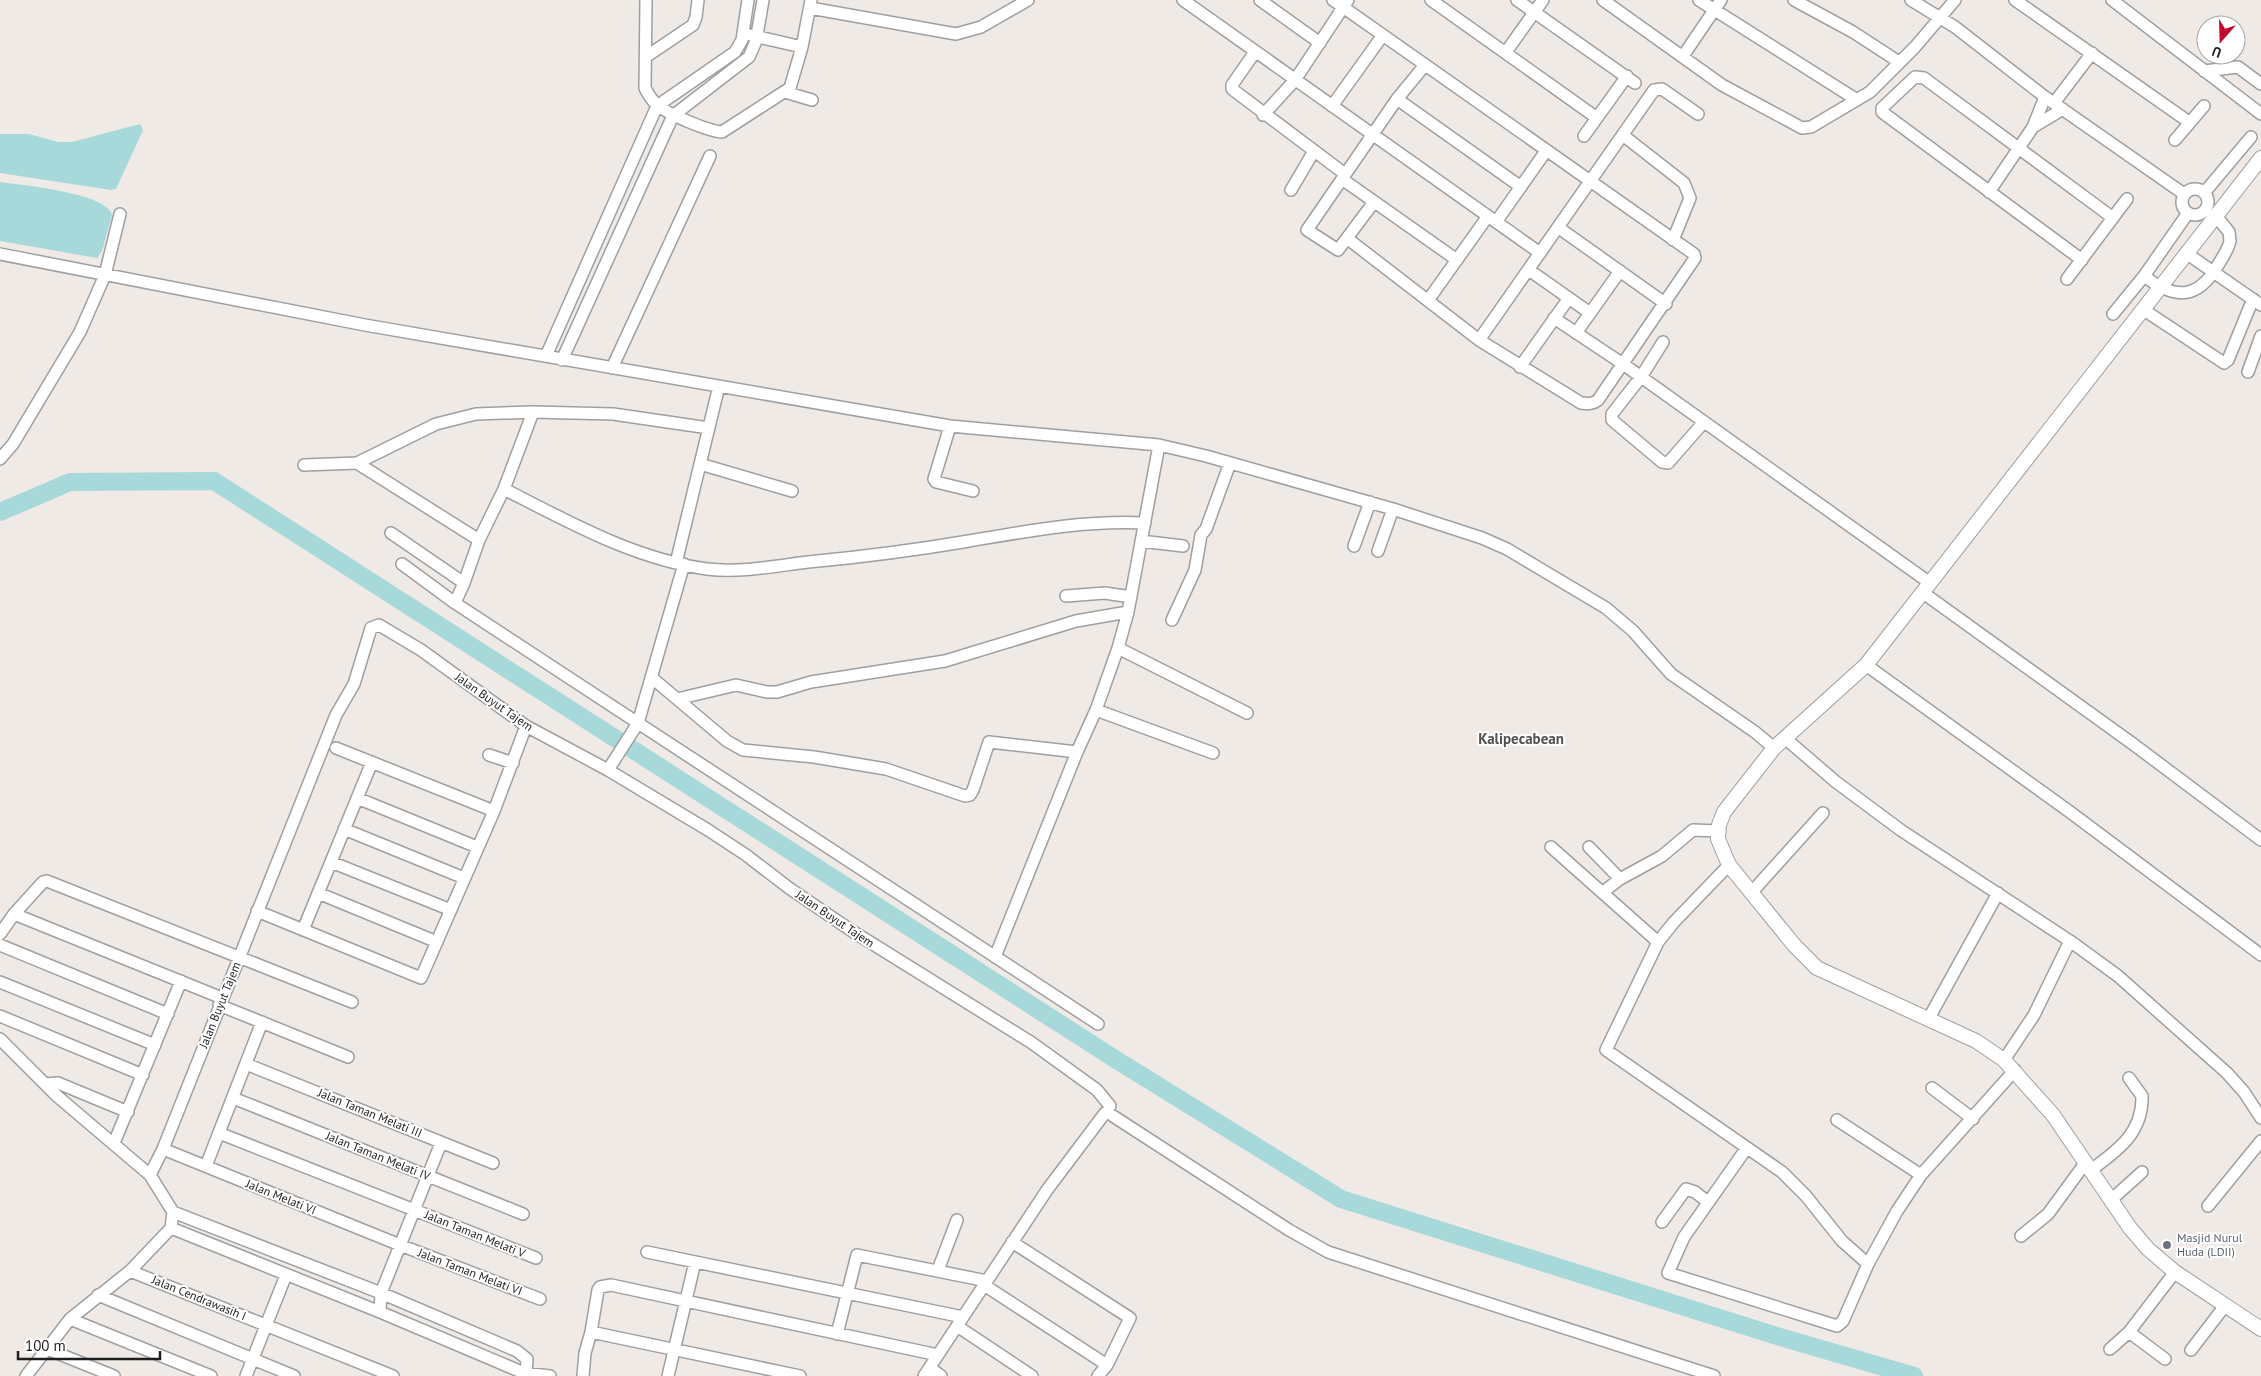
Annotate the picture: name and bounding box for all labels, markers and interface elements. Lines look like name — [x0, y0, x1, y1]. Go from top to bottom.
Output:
north arrow — [2196, 15, 2246, 65]
text: U — [2209, 42, 2224, 62]
street label: Jalan Buyut Tajem — [452, 669, 536, 734]
district label: Kalipecabean — [1478, 729, 1564, 748]
street label: Jalan Buyut Tajem — [792, 886, 877, 950]
street label: Jalan Buyut Tajem — [195, 960, 244, 1051]
street label: Jalan Taman Melati III — [315, 1084, 425, 1140]
street label: Jalan Taman Melati IV — [323, 1127, 433, 1183]
street label: Jalan Melati VI — [243, 1175, 318, 1217]
street label: Jalan Taman Melati V — [422, 1206, 528, 1261]
place label: Masjid Nurul Huda (LDII) — [2177, 1230, 2243, 1259]
marker: Masjid Nurul Huda (LDII) — [2161, 1239, 2173, 1251]
street label: Jalan Taman Melati VI — [415, 1244, 524, 1298]
street label: Jalan Cendrawasih I — [149, 1271, 249, 1323]
scale bar — [18, 1328, 160, 1360]
text: 100 m — [25, 1336, 66, 1355]

